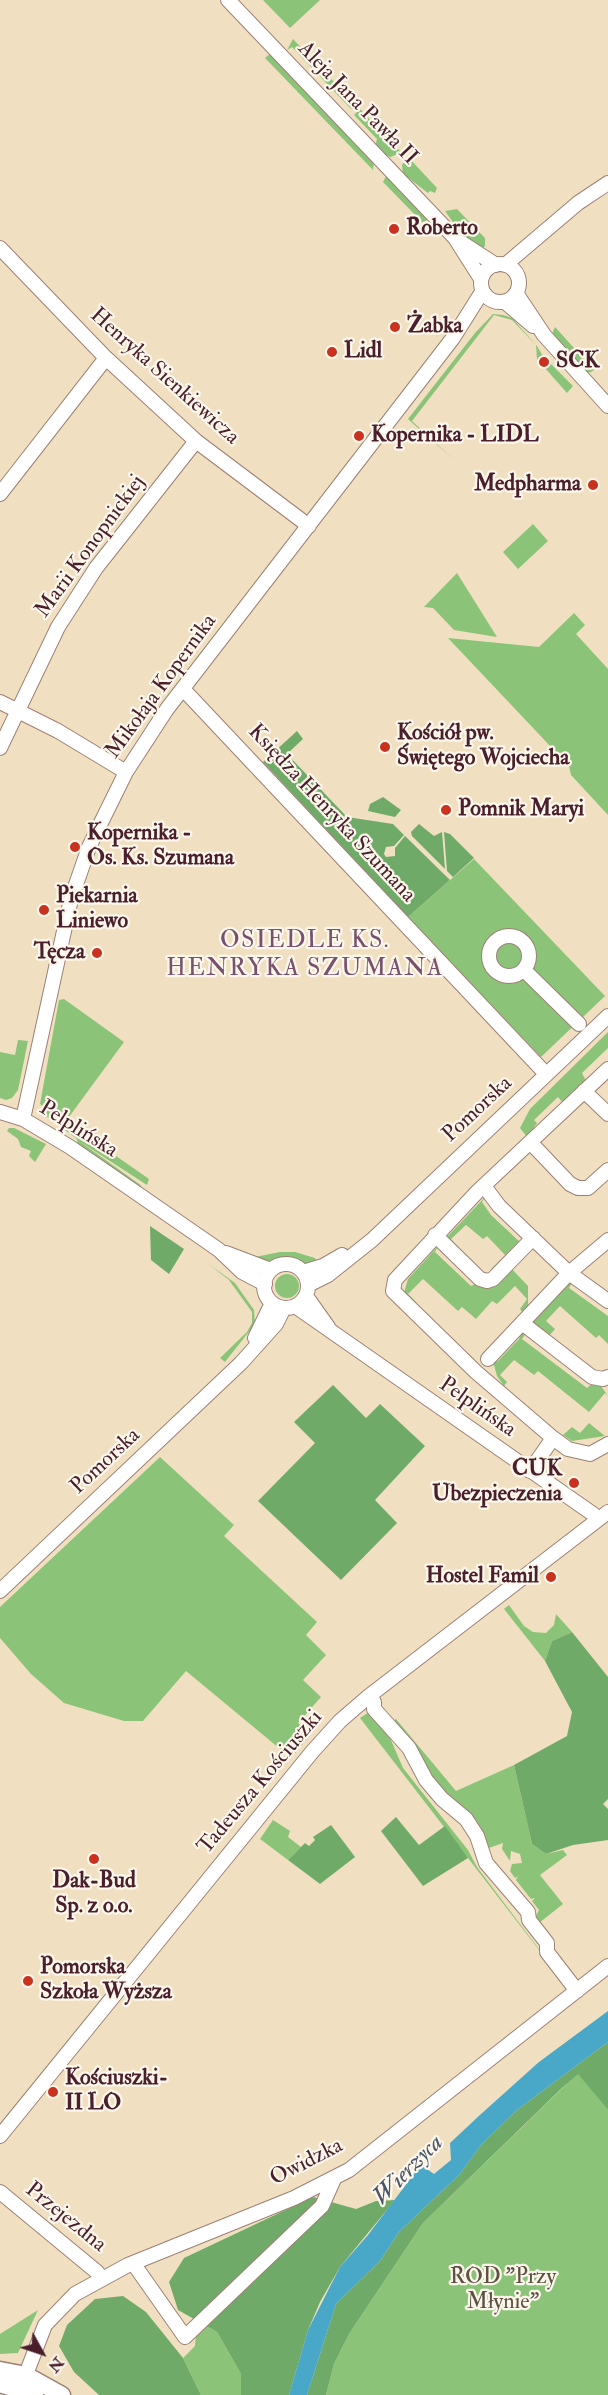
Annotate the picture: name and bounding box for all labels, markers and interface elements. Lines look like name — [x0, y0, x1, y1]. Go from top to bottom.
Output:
street label: Aleja Jana Pawła II — [291, 37, 423, 171]
place label: Roberto — [406, 216, 478, 242]
marker: Roberto — [387, 222, 401, 236]
street label: Henryka Sienkiewicza — [84, 303, 244, 451]
place label: Żabka — [407, 314, 463, 340]
marker: Żabka — [388, 320, 402, 334]
place label: Lidl — [344, 339, 382, 365]
marker: Lidl — [325, 345, 339, 359]
place label: SCK — [556, 349, 600, 375]
marker: SCK — [537, 355, 551, 369]
place label: Kopernika - LIDL — [371, 423, 539, 449]
marker: Kopernika - LIDL — [352, 429, 366, 443]
street label: Marii Konopnickiej — [30, 471, 152, 623]
place label: Medpharma — [474, 472, 581, 498]
marker: Medpharma — [586, 478, 600, 492]
street label: Mikołaja Kopernika — [101, 610, 223, 764]
street label: Księdza Henryka Szumana — [242, 719, 420, 909]
place label: Kościół pw. Świętego Wojciecha — [397, 721, 569, 772]
marker: Kościół pw. Świętego Wojciecha — [378, 740, 392, 754]
place label: Pomnik Maryi — [458, 797, 584, 823]
marker: Pomnik Maryi — [439, 803, 453, 817]
place label: Kopernika - Os. Ks. Szumana — [87, 821, 234, 872]
marker: Kopernika - Os. Ks. Szumana — [68, 840, 82, 854]
place label: Piekarnia Liniewo — [56, 884, 138, 936]
marker: Piekarnia Liniewo — [37, 903, 51, 917]
district label: OSIEDLE KS. HENRYKA SZUMANA — [166, 928, 444, 984]
place label: Tęcza — [34, 940, 85, 966]
marker: Tęcza — [90, 946, 104, 960]
street label: Pomorska — [438, 1071, 518, 1149]
street label: Pelplińska — [34, 1096, 122, 1164]
street label: Pelplińska — [433, 1372, 521, 1444]
street label: Pomorska — [66, 1423, 146, 1501]
place label: CUK Ubezpieczenia — [432, 1457, 562, 1508]
marker: CUK Ubezpieczenia — [567, 1476, 581, 1490]
place label: Hostel Famil — [426, 1564, 539, 1590]
marker: Hostel Famil — [544, 1570, 558, 1584]
street label: Tadeusza Kościuszki — [193, 1706, 329, 1860]
marker: Dak-Bud Sp. z o.o. — [87, 1852, 101, 1866]
place label: Dak-Bud Sp. z o.o. — [52, 1869, 136, 1921]
place label: Pomorska Szkoła Wyższa — [40, 1955, 172, 2006]
marker: Pomorska Szkoła Wyższa — [21, 1974, 35, 1988]
place label: Kościuszki- II LO — [65, 2066, 168, 2118]
marker: Kościuszki- II LO — [46, 2085, 60, 2099]
water label: Wierzyca — [368, 2130, 450, 2212]
street label: Owidzka — [266, 2134, 348, 2192]
street label: Przejezdna — [19, 2177, 111, 2259]
park label: ROD "Przy Młynie" — [450, 2265, 556, 2316]
north arrow — [12, 2323, 72, 2383]
text: N — [44, 2353, 68, 2376]

